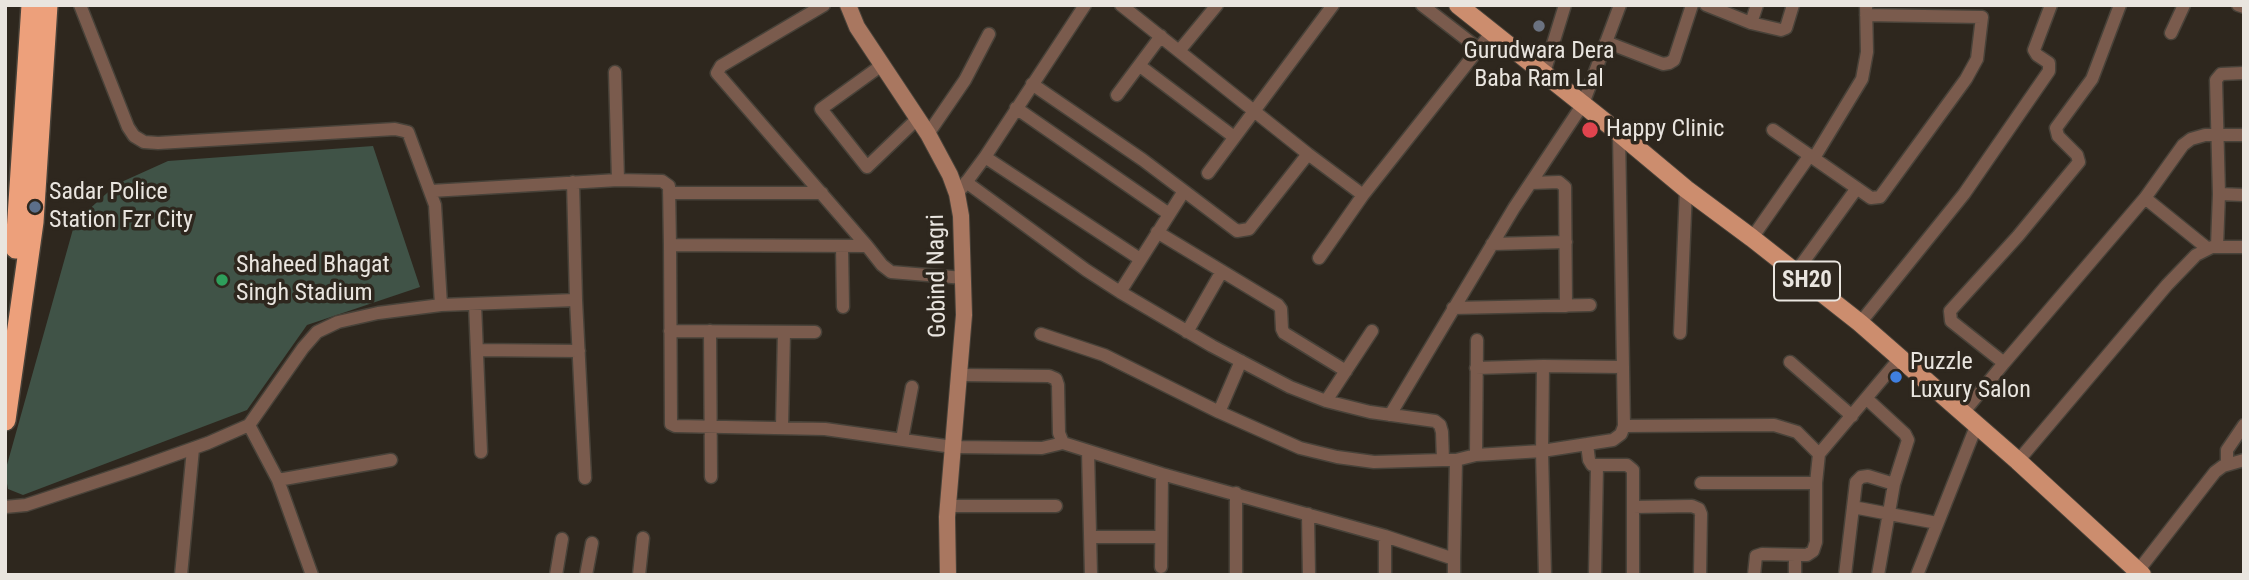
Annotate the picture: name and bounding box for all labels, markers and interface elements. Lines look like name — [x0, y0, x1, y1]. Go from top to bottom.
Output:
marker: Gurudwara Dera Baba Ram Lal — [1531, 18, 1547, 34]
place label: Gurudwara Dera Baba Ram Lal — [1464, 38, 1614, 94]
place label: Happy Clinic — [1606, 116, 1724, 144]
marker: Happy Clinic — [1580, 120, 1600, 140]
place label: Sadar Police Station Fzr City — [49, 179, 193, 235]
marker: Sadar Police Station Fzr City — [27, 199, 43, 215]
street label: Gobind Nagri — [923, 214, 953, 338]
place label: Shaheed Bhagat Singh Stadium — [236, 252, 390, 308]
road number: SH20 — [1774, 262, 1840, 300]
marker: Shaheed Bhagat Singh Stadium — [214, 272, 230, 288]
place label: Puzzle Luxury Salon — [1910, 349, 2031, 405]
marker: Puzzle Luxury Salon — [1888, 369, 1904, 385]

